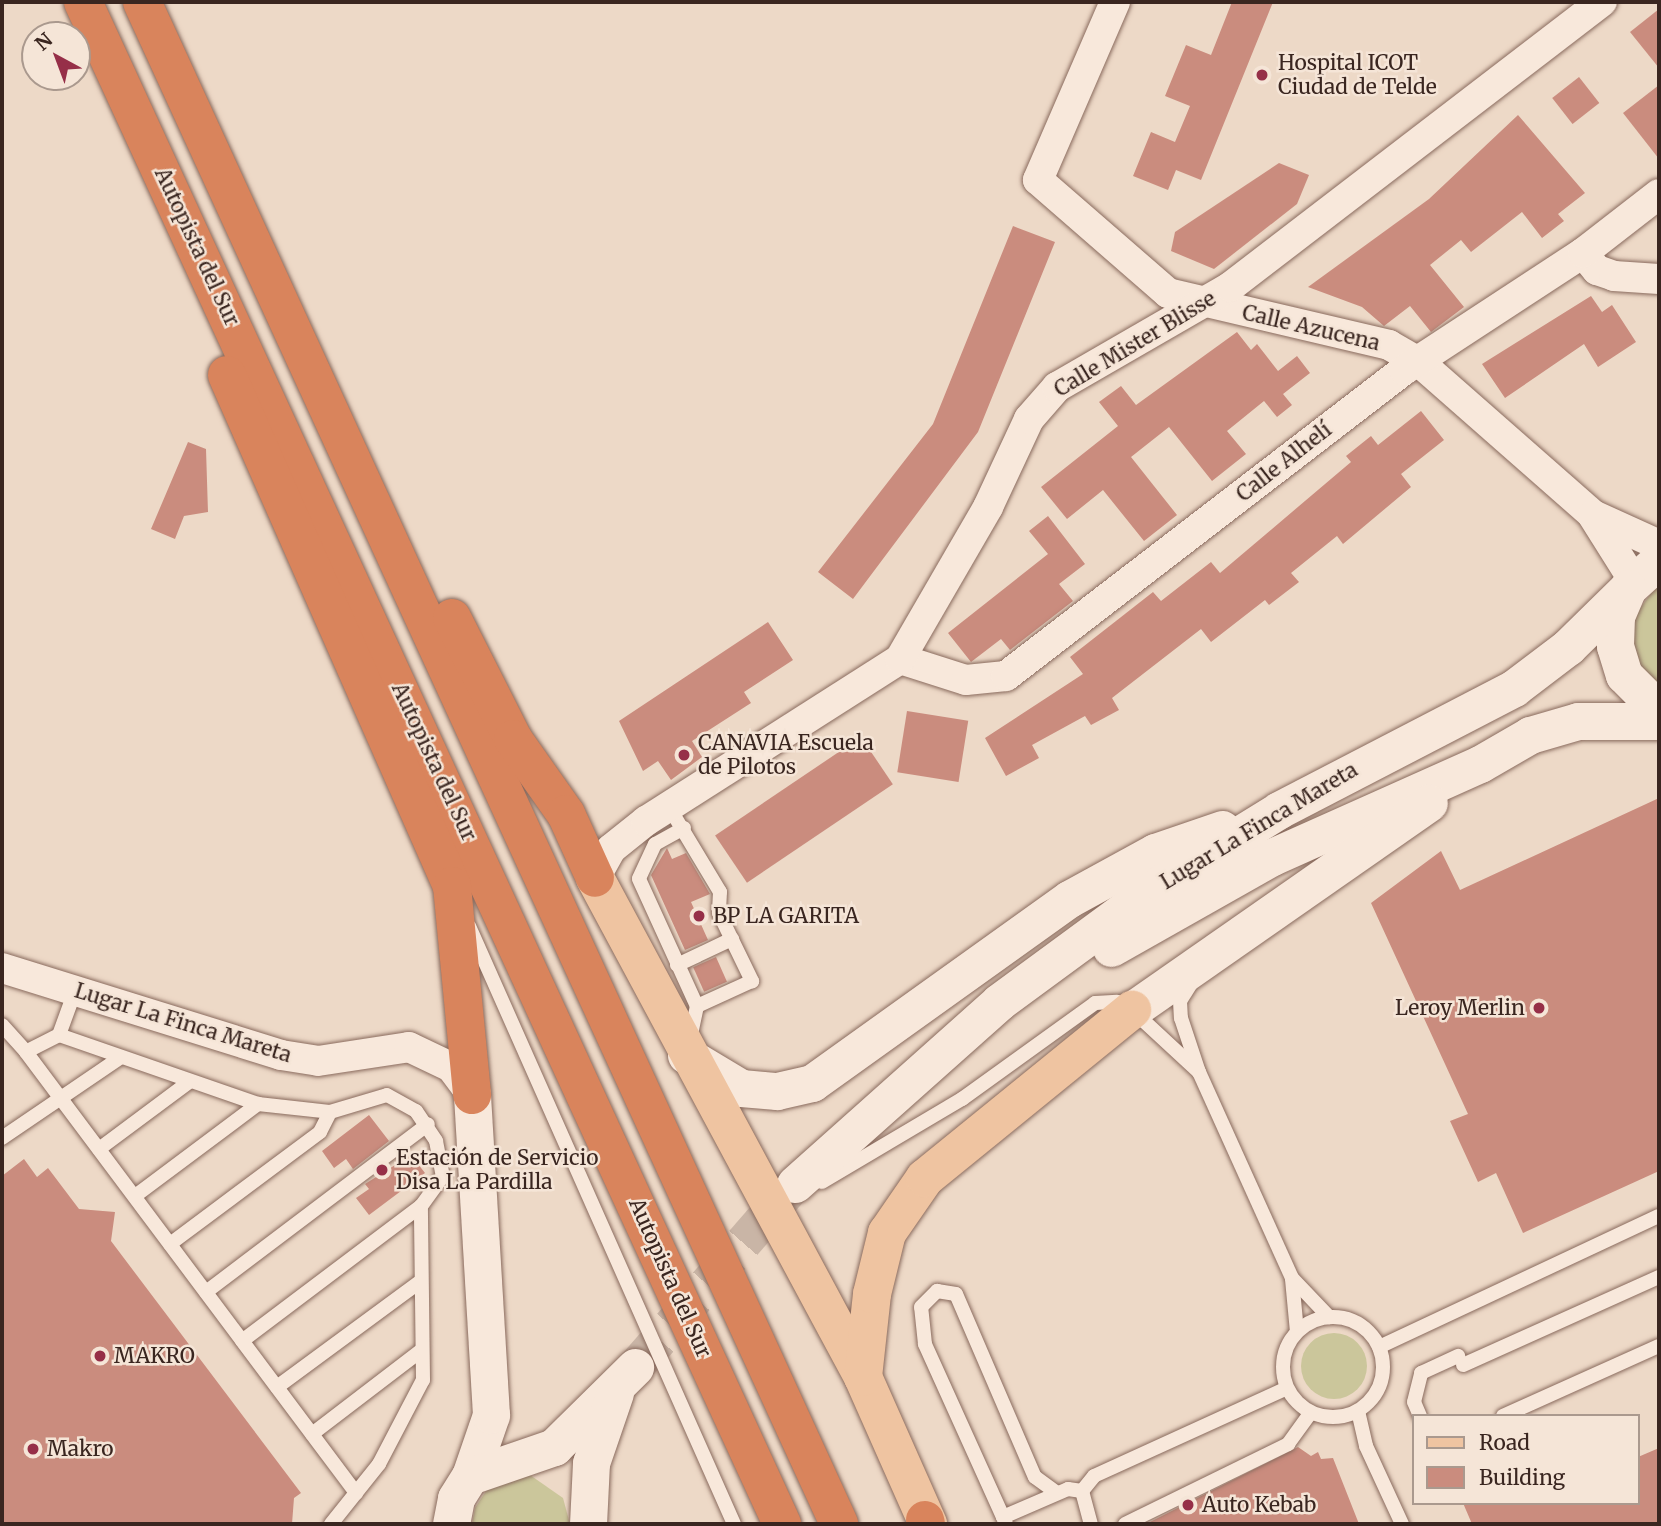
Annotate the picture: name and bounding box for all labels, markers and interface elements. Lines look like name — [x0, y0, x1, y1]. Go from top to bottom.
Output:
north arrow — [21, 21, 91, 91]
text: N — [30, 28, 57, 56]
place label: Hospital ICOT Ciudad de Telde — [1278, 50, 1437, 100]
marker: Hospital ICOT Ciudad de Telde — [1252, 65, 1272, 85]
street label: Autopista del Sur — [149, 164, 245, 330]
street label: Calle Mister Blisse — [1050, 286, 1220, 402]
street label: Calle Azucena — [1240, 300, 1382, 356]
street label: Calle Alhelí — [1231, 417, 1337, 507]
street label: Autopista del Sur — [386, 679, 482, 845]
place label: CANAVIA Escuela de Pilotos — [698, 730, 874, 780]
marker: CANAVIA Escuela de Pilotos — [676, 747, 692, 763]
street label: Lugar La Finca Mareta — [1156, 757, 1362, 895]
place label: BP LA GARITA — [713, 903, 859, 929]
marker: BP LA GARITA — [691, 908, 707, 924]
street label: Lugar La Finca Mareta — [71, 978, 295, 1068]
place label: Leroy Merlin — [1395, 995, 1525, 1021]
marker: Leroy Merlin — [1531, 1000, 1547, 1016]
place label: Estación de Servicio Disa La Pardilla — [396, 1145, 599, 1195]
marker: Estación de Servicio Disa La Pardilla — [374, 1162, 390, 1178]
street label: Autopista del Sur — [624, 1194, 716, 1362]
place label: MAKRO — [114, 1343, 195, 1369]
marker: MAKRO — [92, 1348, 108, 1364]
legend — [1412, 1414, 1640, 1505]
text: Road — [1479, 1429, 1530, 1456]
place label: Makro — [47, 1436, 114, 1462]
marker: Makro — [25, 1441, 41, 1457]
text: Building — [1479, 1464, 1565, 1491]
place label: Auto Kebab — [1202, 1492, 1316, 1518]
marker: Auto Kebab — [1180, 1497, 1196, 1513]

